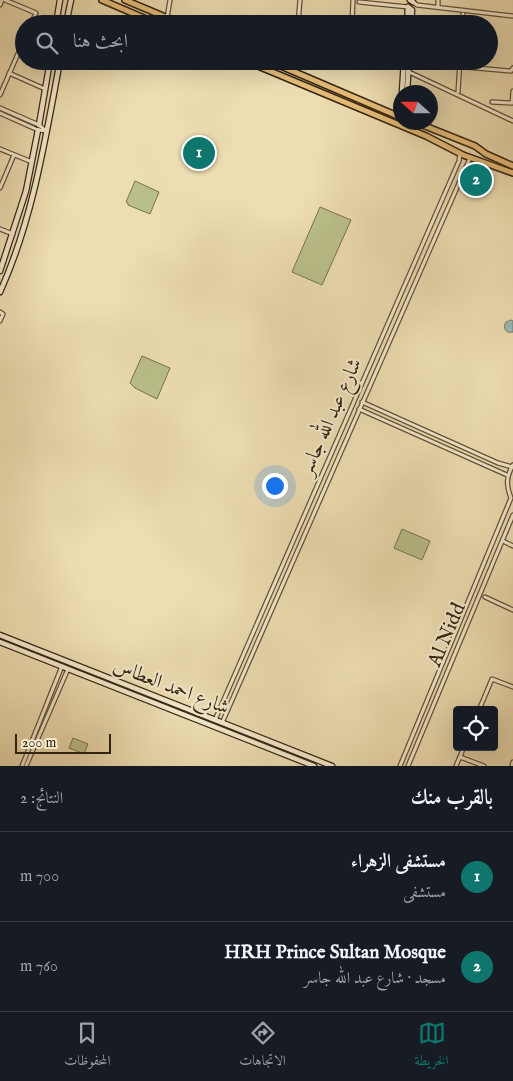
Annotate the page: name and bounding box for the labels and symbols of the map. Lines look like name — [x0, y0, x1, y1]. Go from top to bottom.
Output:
north arrow — [393, 85, 438, 130]
pin: 1 — [183, 134, 215, 172]
pin: 2 — [460, 161, 492, 199]
street label: شارع عبد الله جاسر — [290, 353, 372, 483]
your location — [262, 473, 288, 499]
street label: Al Nidd — [422, 599, 472, 672]
street label: شارع احمد العطاس — [108, 653, 233, 724]
scale bar — [15, 731, 111, 754]

